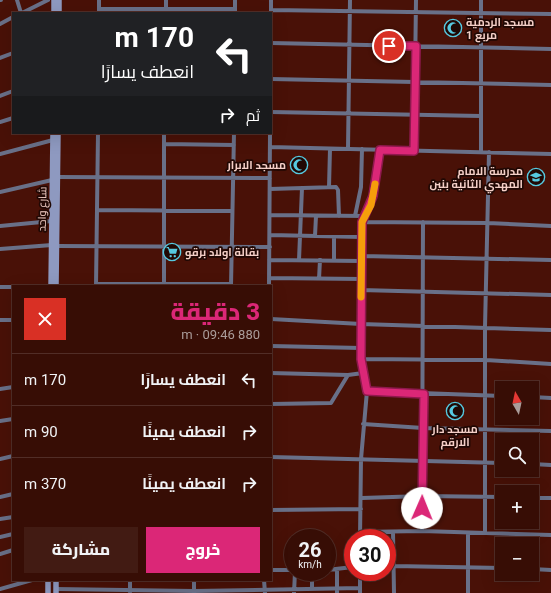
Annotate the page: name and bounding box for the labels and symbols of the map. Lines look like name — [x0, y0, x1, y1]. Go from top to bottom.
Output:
place label: مسجد الردمية مربع 1 — [466, 16, 534, 43]
mosque icon: مسجد الردمية مربع 1 — [443, 18, 463, 38]
pin — [372, 29, 406, 63]
mosque icon: مسجد الابرار — [289, 155, 309, 175]
place label: مسجد الابرار — [226, 159, 286, 172]
place label: مدرسة الامام المهدي الثانية بنين — [430, 165, 523, 194]
school or university icon: مدرسة الامام المهدي الثانية بنين — [526, 167, 546, 187]
street label: شارع واحد — [36, 186, 50, 232]
supermarket icon: بقالة اولاد برقو — [162, 242, 182, 262]
place label: بقالة اولاد برقو — [185, 246, 259, 260]
north arrow — [495, 381, 539, 425]
mosque icon: مسجد دار الارقم — [445, 401, 465, 421]
place label: مسجد دار الارقم — [431, 423, 478, 450]
position arrow — [401, 487, 443, 529]
speed limit sign: 30 — [344, 529, 396, 581]

